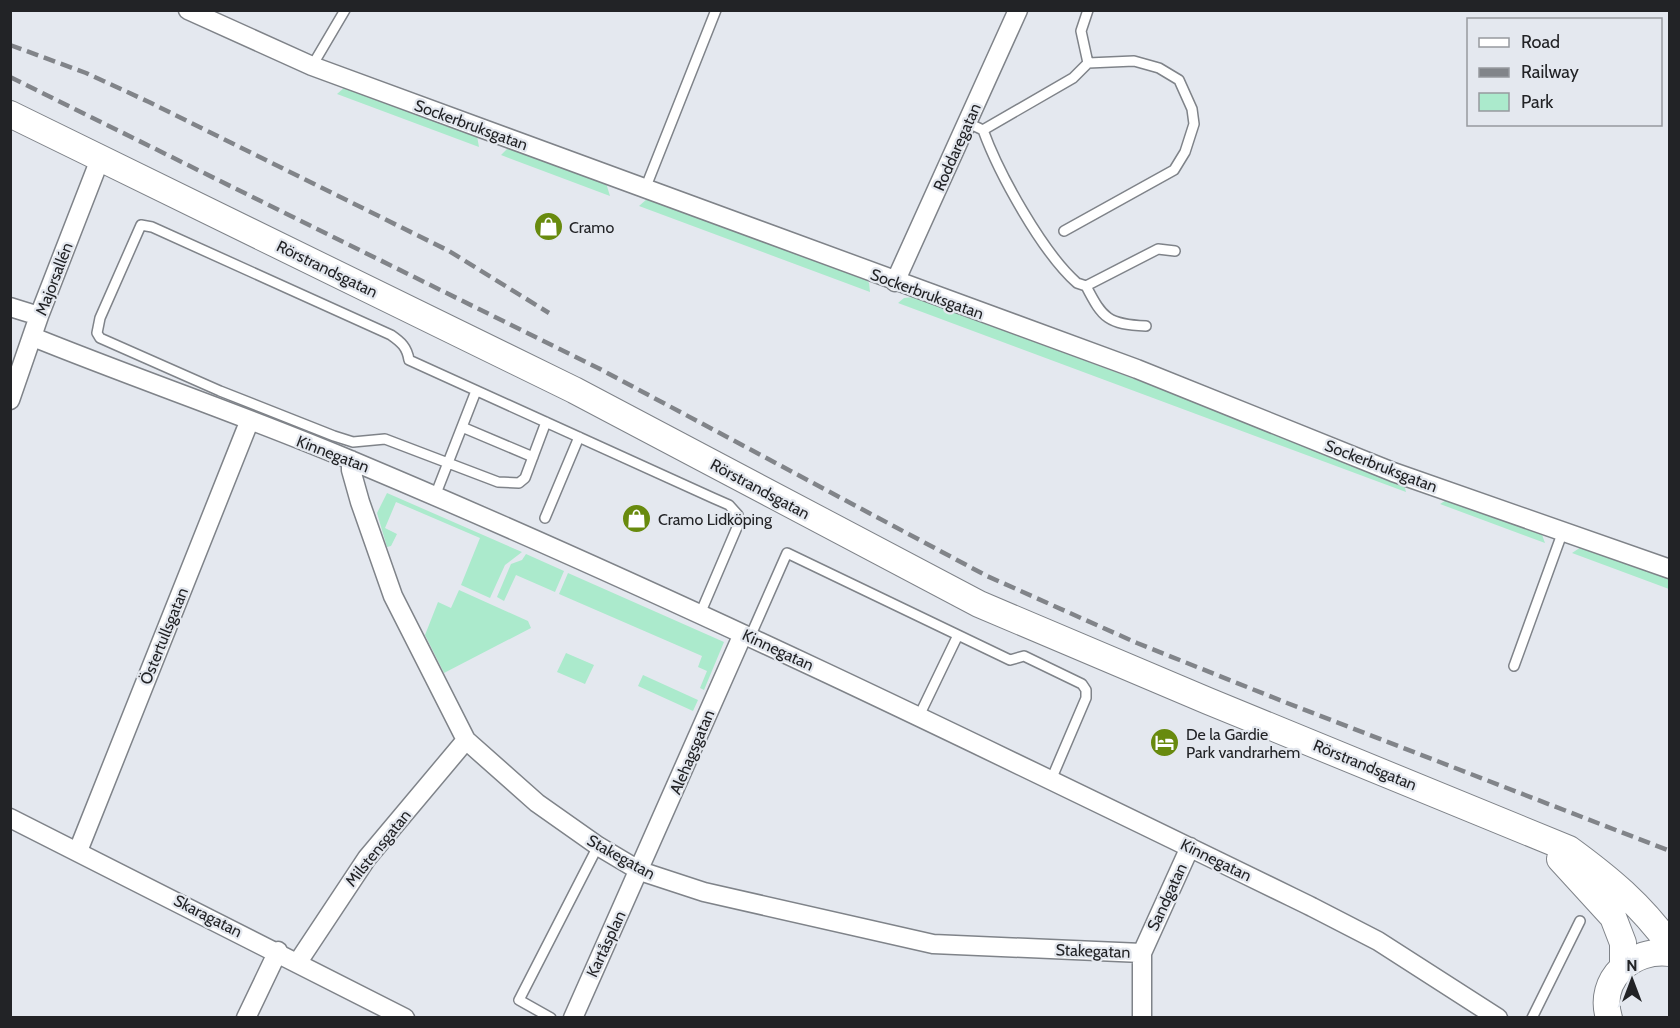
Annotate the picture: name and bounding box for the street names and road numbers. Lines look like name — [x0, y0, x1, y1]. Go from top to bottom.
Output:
street label: Sockerbruksgatan — [412, 96, 530, 154]
street label: Roddaregatan — [929, 100, 985, 194]
street label: Rörstrandsgatan — [273, 236, 381, 302]
street label: Majorsallén — [31, 240, 77, 318]
street label: Sockerbruksgatan — [868, 265, 986, 323]
street label: Kinnegatan — [294, 431, 372, 477]
street label: Sockerbruksgatan — [1322, 436, 1440, 496]
street label: Rörstrandsgatan — [707, 455, 813, 523]
street label: Östertullsgatan — [136, 585, 192, 687]
street label: Kinnegatan — [739, 625, 817, 675]
street label: Alehagsgatan — [666, 707, 718, 797]
street label: Rörstrandsgatan — [1311, 736, 1420, 794]
street label: Milstensgatan — [341, 806, 415, 890]
street label: Stakegatan — [584, 831, 658, 883]
street label: Kinnegatan — [1177, 835, 1255, 885]
street label: Sandgatan — [1143, 860, 1191, 934]
street label: Skaragatan — [171, 891, 245, 941]
street label: Kartåsplan — [582, 908, 630, 980]
street label: Stakegatan — [1055, 940, 1131, 962]

